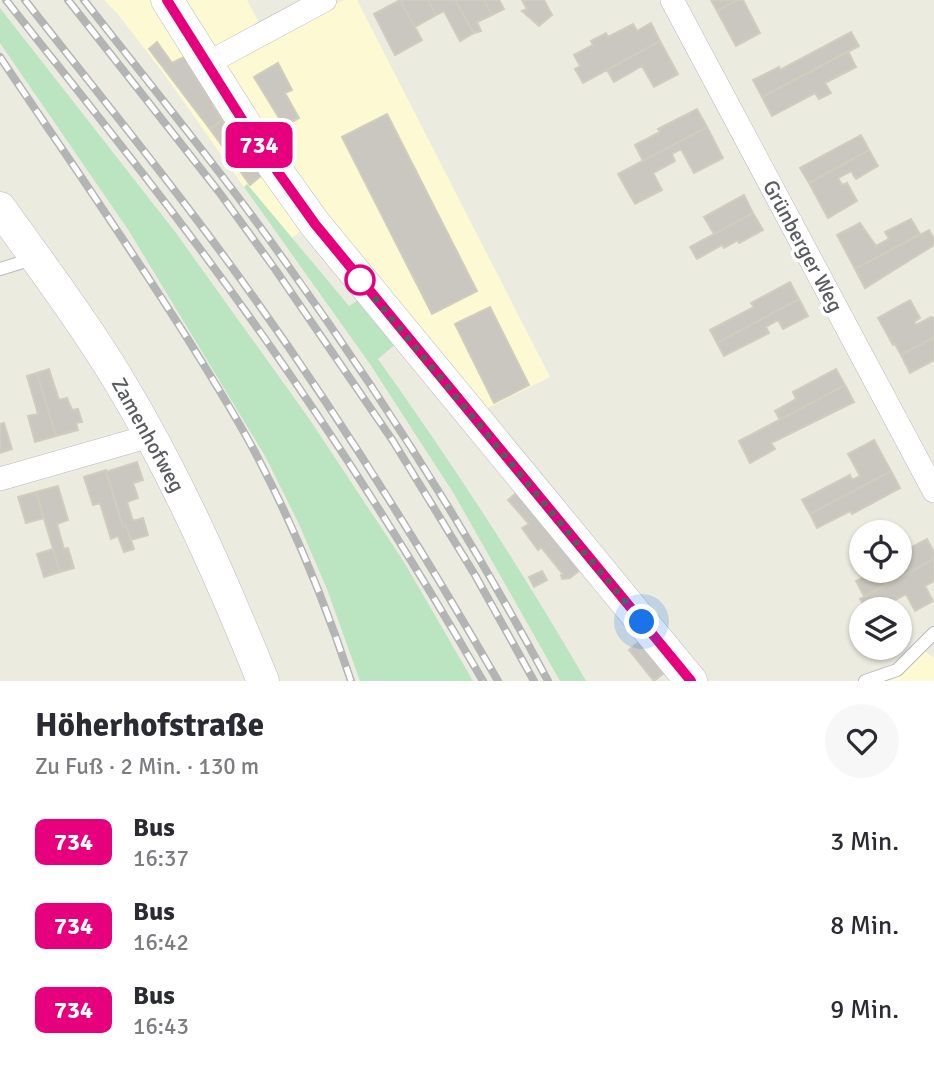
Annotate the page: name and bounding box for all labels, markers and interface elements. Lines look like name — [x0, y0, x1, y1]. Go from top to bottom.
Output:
line badge: 734 — [219, 122, 299, 168]
text: 734 — [240, 130, 278, 160]
street label: Grünberger Weg — [757, 175, 849, 317]
unlabelled marker — [345, 265, 375, 295]
street label: Zamenhofweg — [106, 373, 190, 497]
map controls — [849, 520, 912, 660]
button: locate — [849, 520, 912, 583]
button: layers — [849, 597, 912, 660]
your location — [624, 604, 659, 639]
button: heart — [825, 704, 899, 778]
text: Höherhofstraße — [35, 705, 264, 746]
text: Zu Fuß · 2 Min. · 130 m — [35, 752, 259, 781]
text: Bus — [133, 812, 175, 844]
text: 3 Min. — [830, 826, 899, 858]
text: 734 — [54, 827, 93, 857]
text: 16:37 — [133, 844, 189, 873]
text: Bus — [133, 896, 175, 928]
text: 8 Min. — [830, 910, 899, 942]
text: 734 — [54, 911, 93, 941]
text: 16:42 — [133, 928, 189, 957]
text: Bus — [133, 980, 175, 1012]
text: 9 Min. — [830, 994, 899, 1026]
text: 734 — [54, 995, 93, 1025]
text: 16:43 — [133, 1012, 189, 1041]

